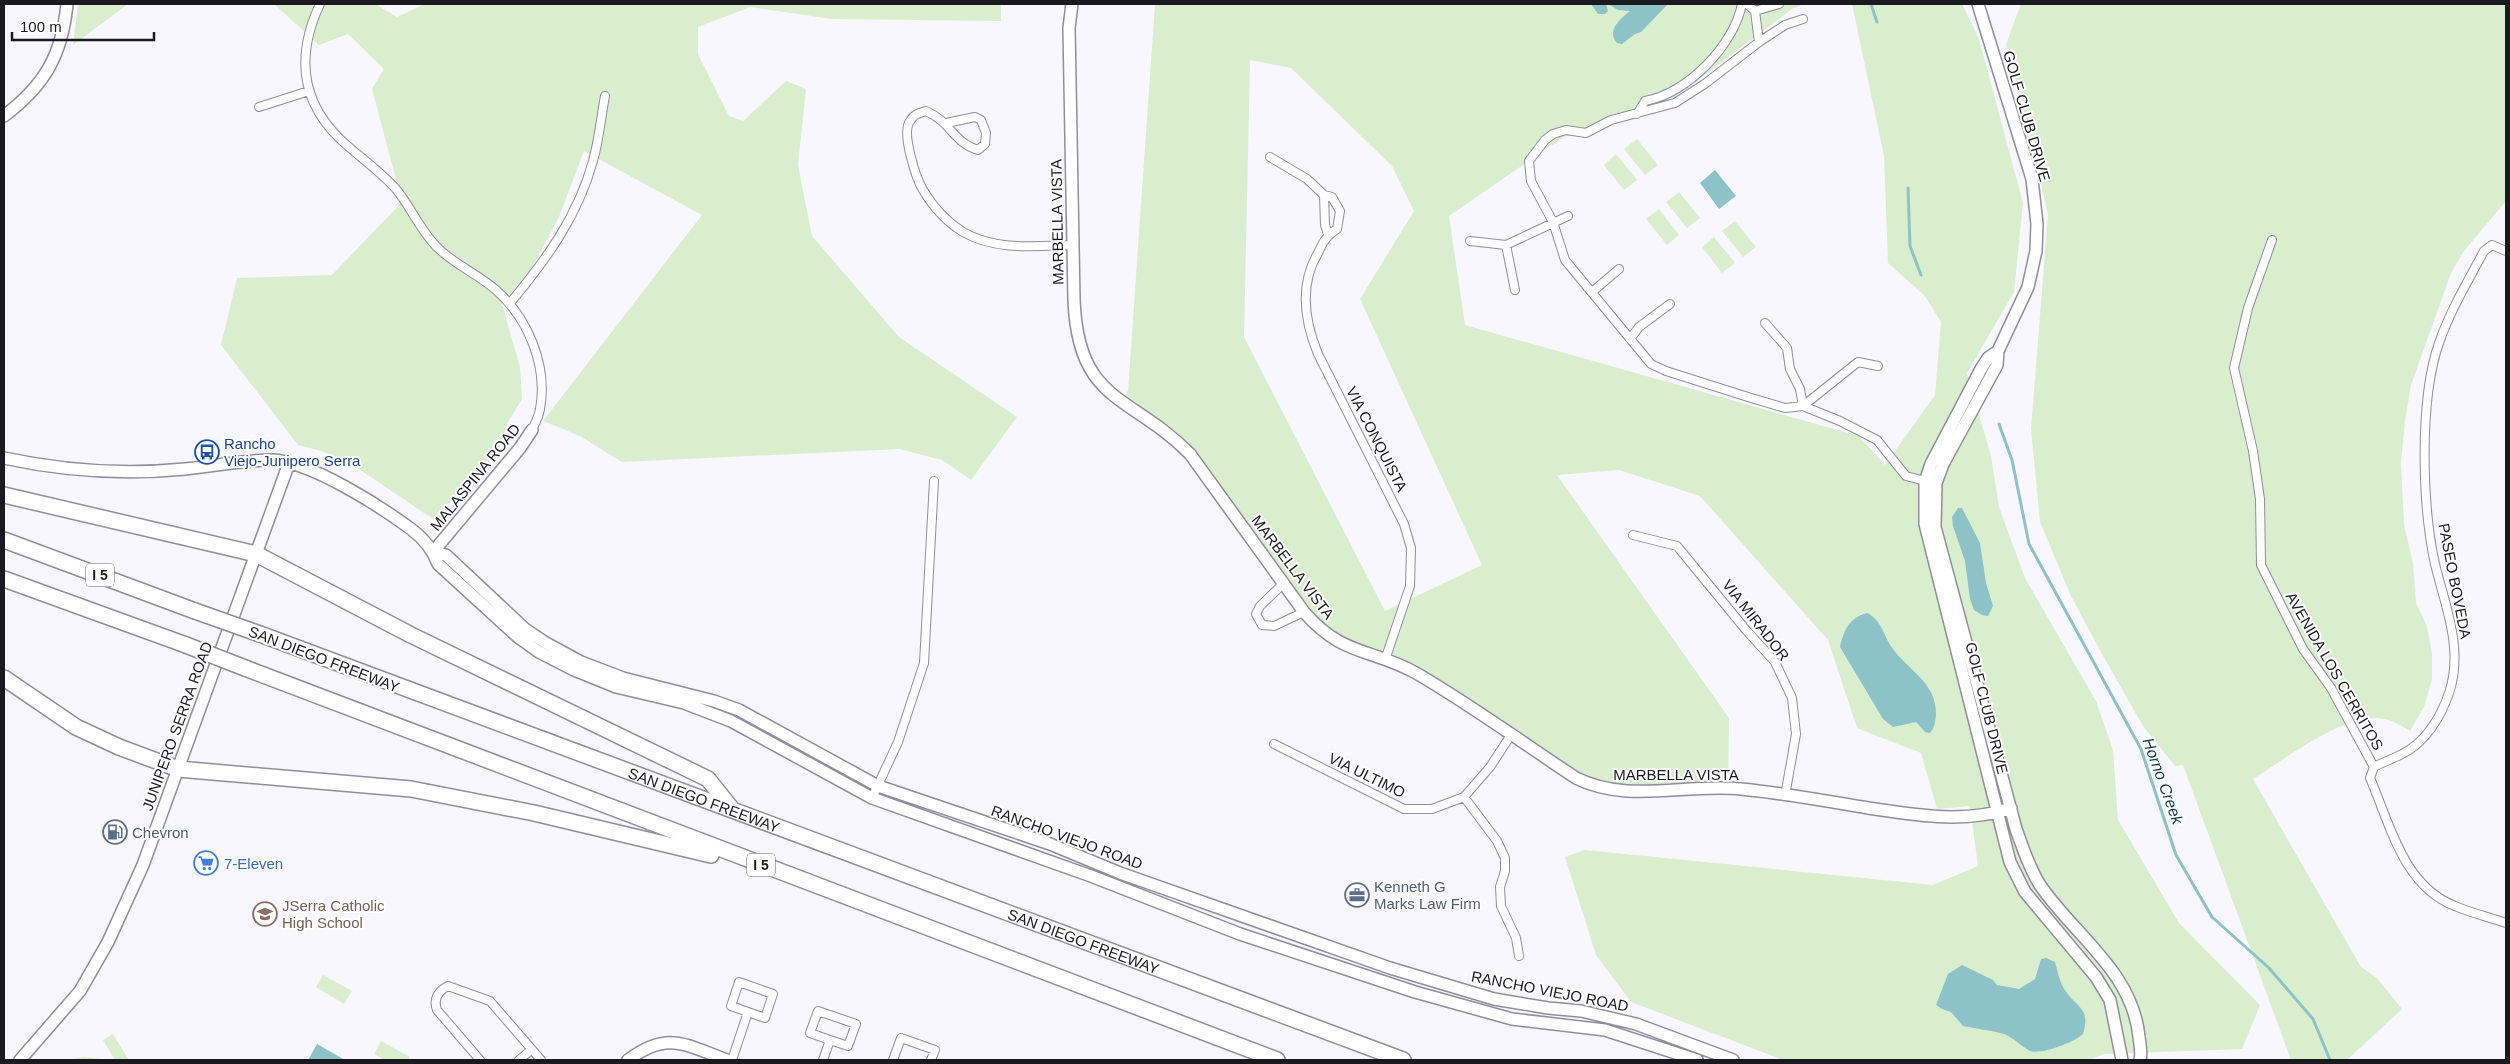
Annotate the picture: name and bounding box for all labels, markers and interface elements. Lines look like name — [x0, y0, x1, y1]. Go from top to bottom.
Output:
scale bar — [12, 10, 155, 42]
text: 100 m — [20, 18, 62, 35]
street label: GOLF CLUB DRIVE — [2000, 49, 2054, 183]
street label: MARBELLA VISTA — [1047, 159, 1067, 285]
street label: VIA CONQUISTA — [1343, 384, 1411, 494]
street label: MALASPINA ROAD — [427, 420, 523, 534]
place label: Rancho Viejo-Junipero Serra — [224, 435, 361, 469]
bus stop icon: Rancho Viejo-Junipero Serra — [194, 439, 220, 465]
street label: MARBELLA VISTA — [1248, 512, 1338, 622]
street label: PASEO BOVEDA — [2435, 522, 2475, 640]
road number: I 5 — [86, 564, 114, 586]
street label: VIA MIRADOR — [1719, 576, 1793, 664]
street label: AVENIDA LOS CERRITOS — [2283, 589, 2387, 753]
street label: SAN DIEGO FREEWAY — [246, 622, 402, 696]
street label: JUNIPERO SERRA ROAD — [139, 639, 216, 813]
street label: GOLF CLUB DRIVE — [1962, 640, 2012, 776]
water label: Horno Creek — [2140, 735, 2187, 827]
street label: VIA ULTIMO — [1326, 749, 1408, 801]
street label: SAN DIEGO FREEWAY — [626, 764, 782, 835]
street label: MARBELLA VISTA — [1613, 766, 1739, 783]
street label: RANCHO VIEJO ROAD — [989, 802, 1145, 872]
fuel station icon: Chevron — [102, 819, 128, 845]
place label: Chevron — [132, 824, 189, 841]
supermarket icon: 7-Eleven — [193, 850, 219, 876]
road number: I 5 — [747, 854, 775, 876]
place label: 7-Eleven — [224, 855, 283, 872]
place label: Kenneth G Marks Law Firm — [1374, 878, 1481, 912]
office icon: Kenneth G Marks Law Firm — [1344, 882, 1370, 908]
place label: JSerra Catholic High School — [282, 897, 385, 931]
school or university icon: JSerra Catholic High School — [252, 901, 278, 927]
street label: SAN DIEGO FREEWAY — [1006, 905, 1162, 977]
street label: RANCHO VIEJO ROAD — [1470, 967, 1630, 1015]

